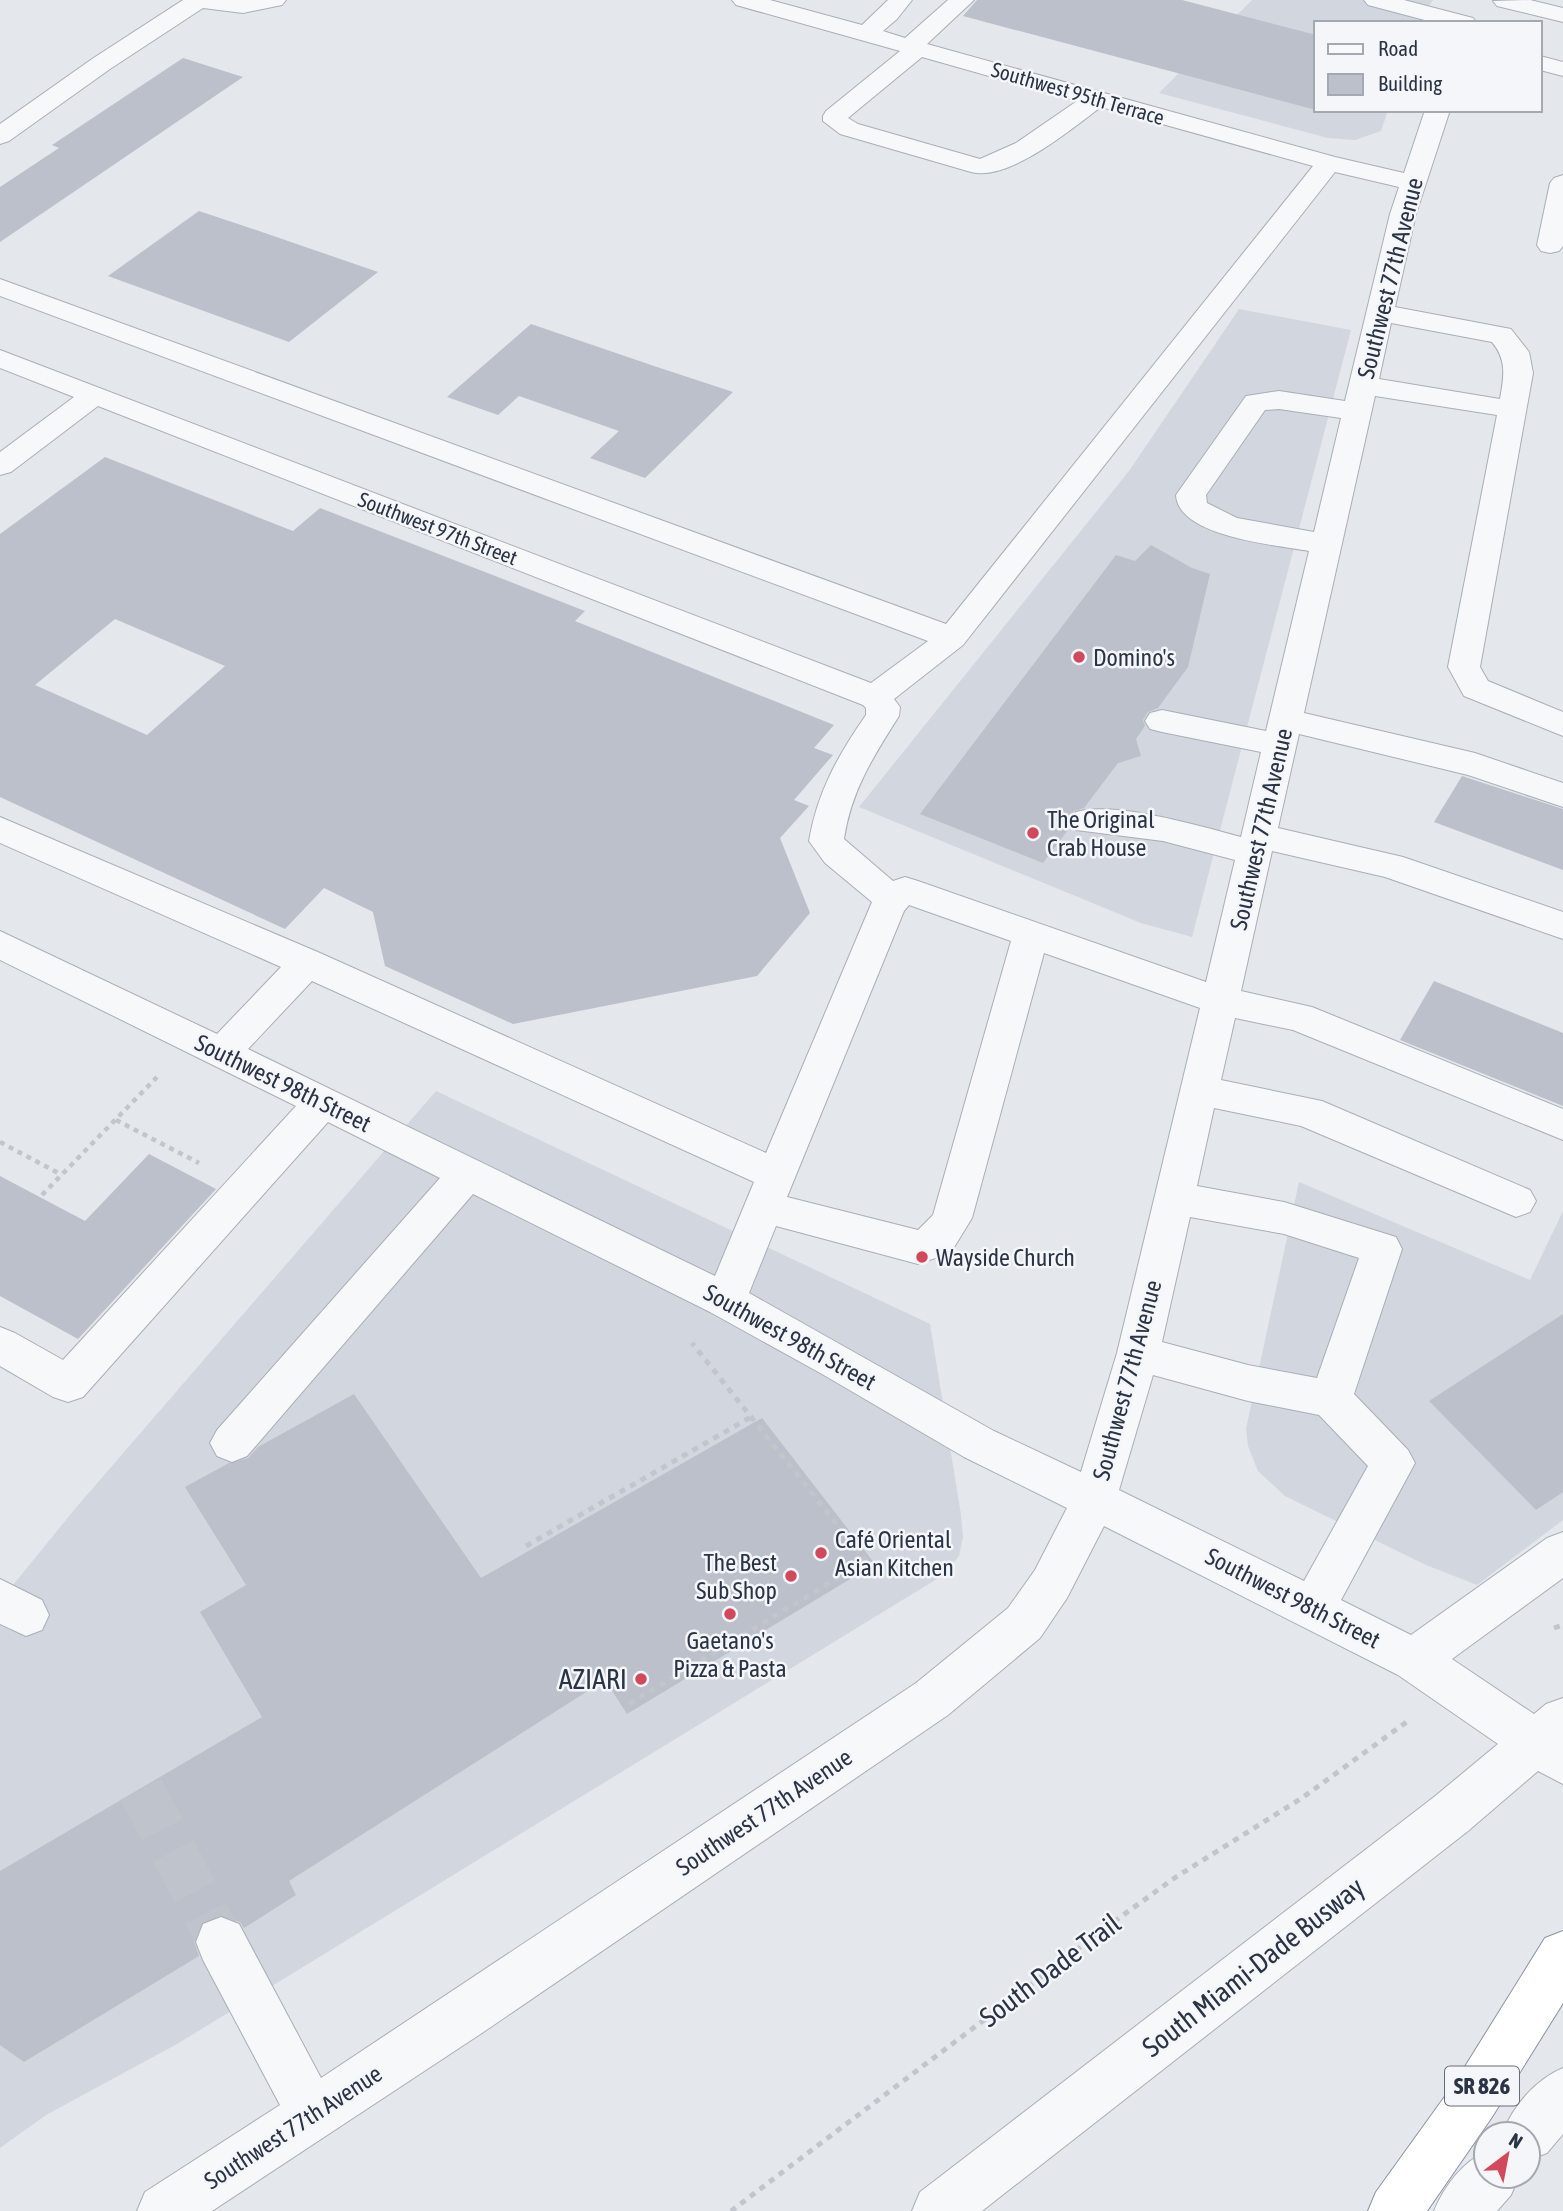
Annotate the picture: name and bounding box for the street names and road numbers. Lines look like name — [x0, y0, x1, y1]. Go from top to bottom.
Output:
street label: Southwest 95th Terrace — [989, 57, 1167, 129]
street label: Southwest 77th Avenue — [1352, 175, 1428, 381]
street label: Southwest 97th Street — [355, 487, 521, 569]
street label: Southwest 77th Avenue — [1225, 726, 1297, 932]
street label: Southwest 98th Street — [191, 1029, 375, 1137]
street label: Southwest 77th Avenue — [1087, 1277, 1167, 1483]
street label: Southwest 98th Street — [699, 1279, 881, 1395]
street label: Southwest 98th Street — [1201, 1542, 1385, 1654]
street label: Southwest 77th Avenue — [671, 1743, 857, 1881]
street label: South Miami-Dade Busway — [1136, 1871, 1370, 2063]
street label: South Dade Trail — [973, 1906, 1127, 2033]
street label: Southwest 77th Avenue — [199, 2060, 387, 2194]
road number: SR 826 — [1445, 2066, 1519, 2106]

